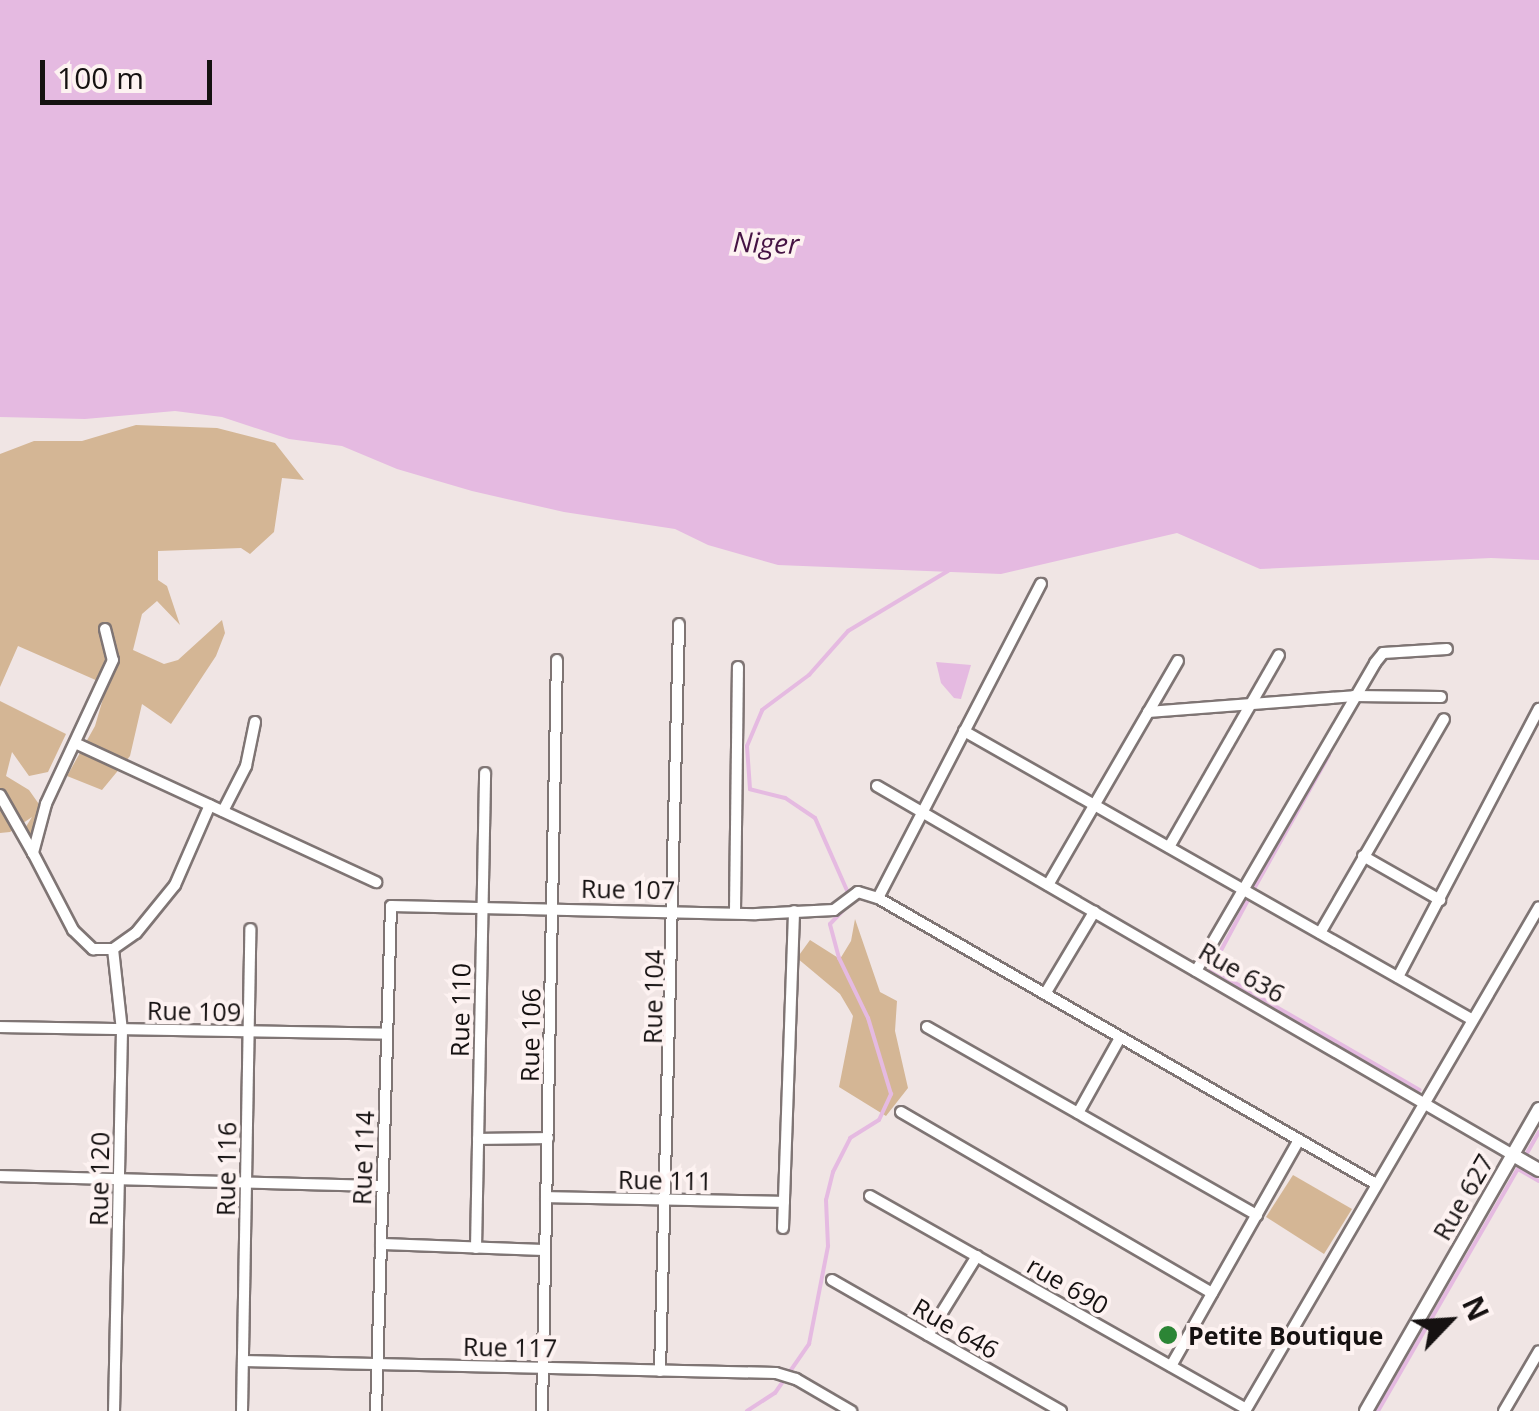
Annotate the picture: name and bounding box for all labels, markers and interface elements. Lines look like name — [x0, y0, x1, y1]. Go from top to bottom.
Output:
scale bar — [45, 40, 218, 102]
text: 100 m — [57, 57, 144, 98]
water label: Niger — [732, 224, 800, 260]
street label: Rue 107 — [581, 873, 675, 905]
street label: Rue 636 — [1194, 935, 1290, 1009]
street label: Rue 104 — [637, 950, 669, 1044]
street label: Rue 110 — [444, 963, 476, 1057]
street label: Rue 106 — [514, 988, 546, 1082]
street label: Rue 109 — [147, 995, 241, 1027]
street label: Rue 114 — [346, 1110, 380, 1206]
street label: Rue 116 — [210, 1122, 242, 1216]
street label: Rue 120 — [83, 1132, 115, 1226]
street label: Rue 627 — [1426, 1149, 1500, 1245]
street label: Rue 111 — [618, 1164, 712, 1196]
street label: rue 690 — [1022, 1250, 1114, 1320]
north arrow — [1399, 1271, 1499, 1371]
text: N — [1454, 1290, 1498, 1327]
street label: Rue 646 — [908, 1291, 1004, 1365]
place label: Petite Boutique — [1188, 1320, 1383, 1350]
marker: Petite Boutique — [1157, 1324, 1179, 1346]
street label: Rue 117 — [463, 1331, 557, 1363]

